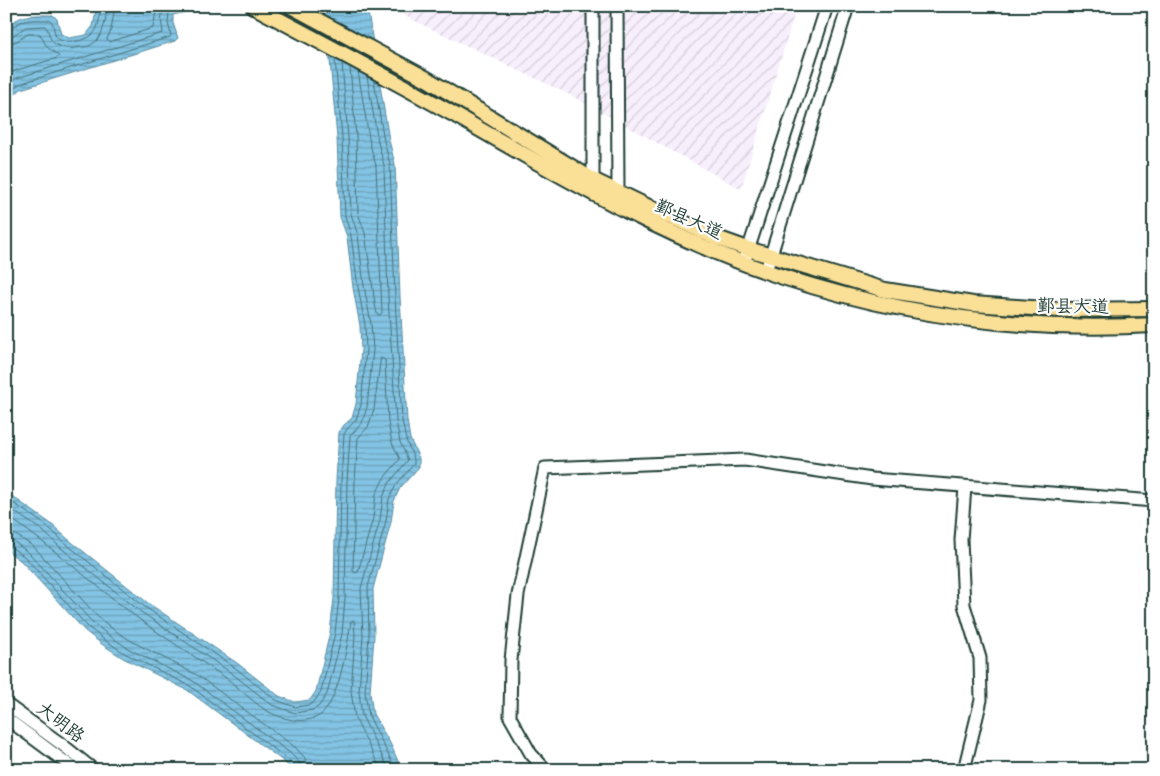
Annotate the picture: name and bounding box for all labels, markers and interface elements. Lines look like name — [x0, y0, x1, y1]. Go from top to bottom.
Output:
street label: 鄞县大道 — [651, 193, 727, 245]
street label: 鄞县大道 — [1037, 293, 1109, 319]
street label: 大明路 — [32, 696, 90, 748]

